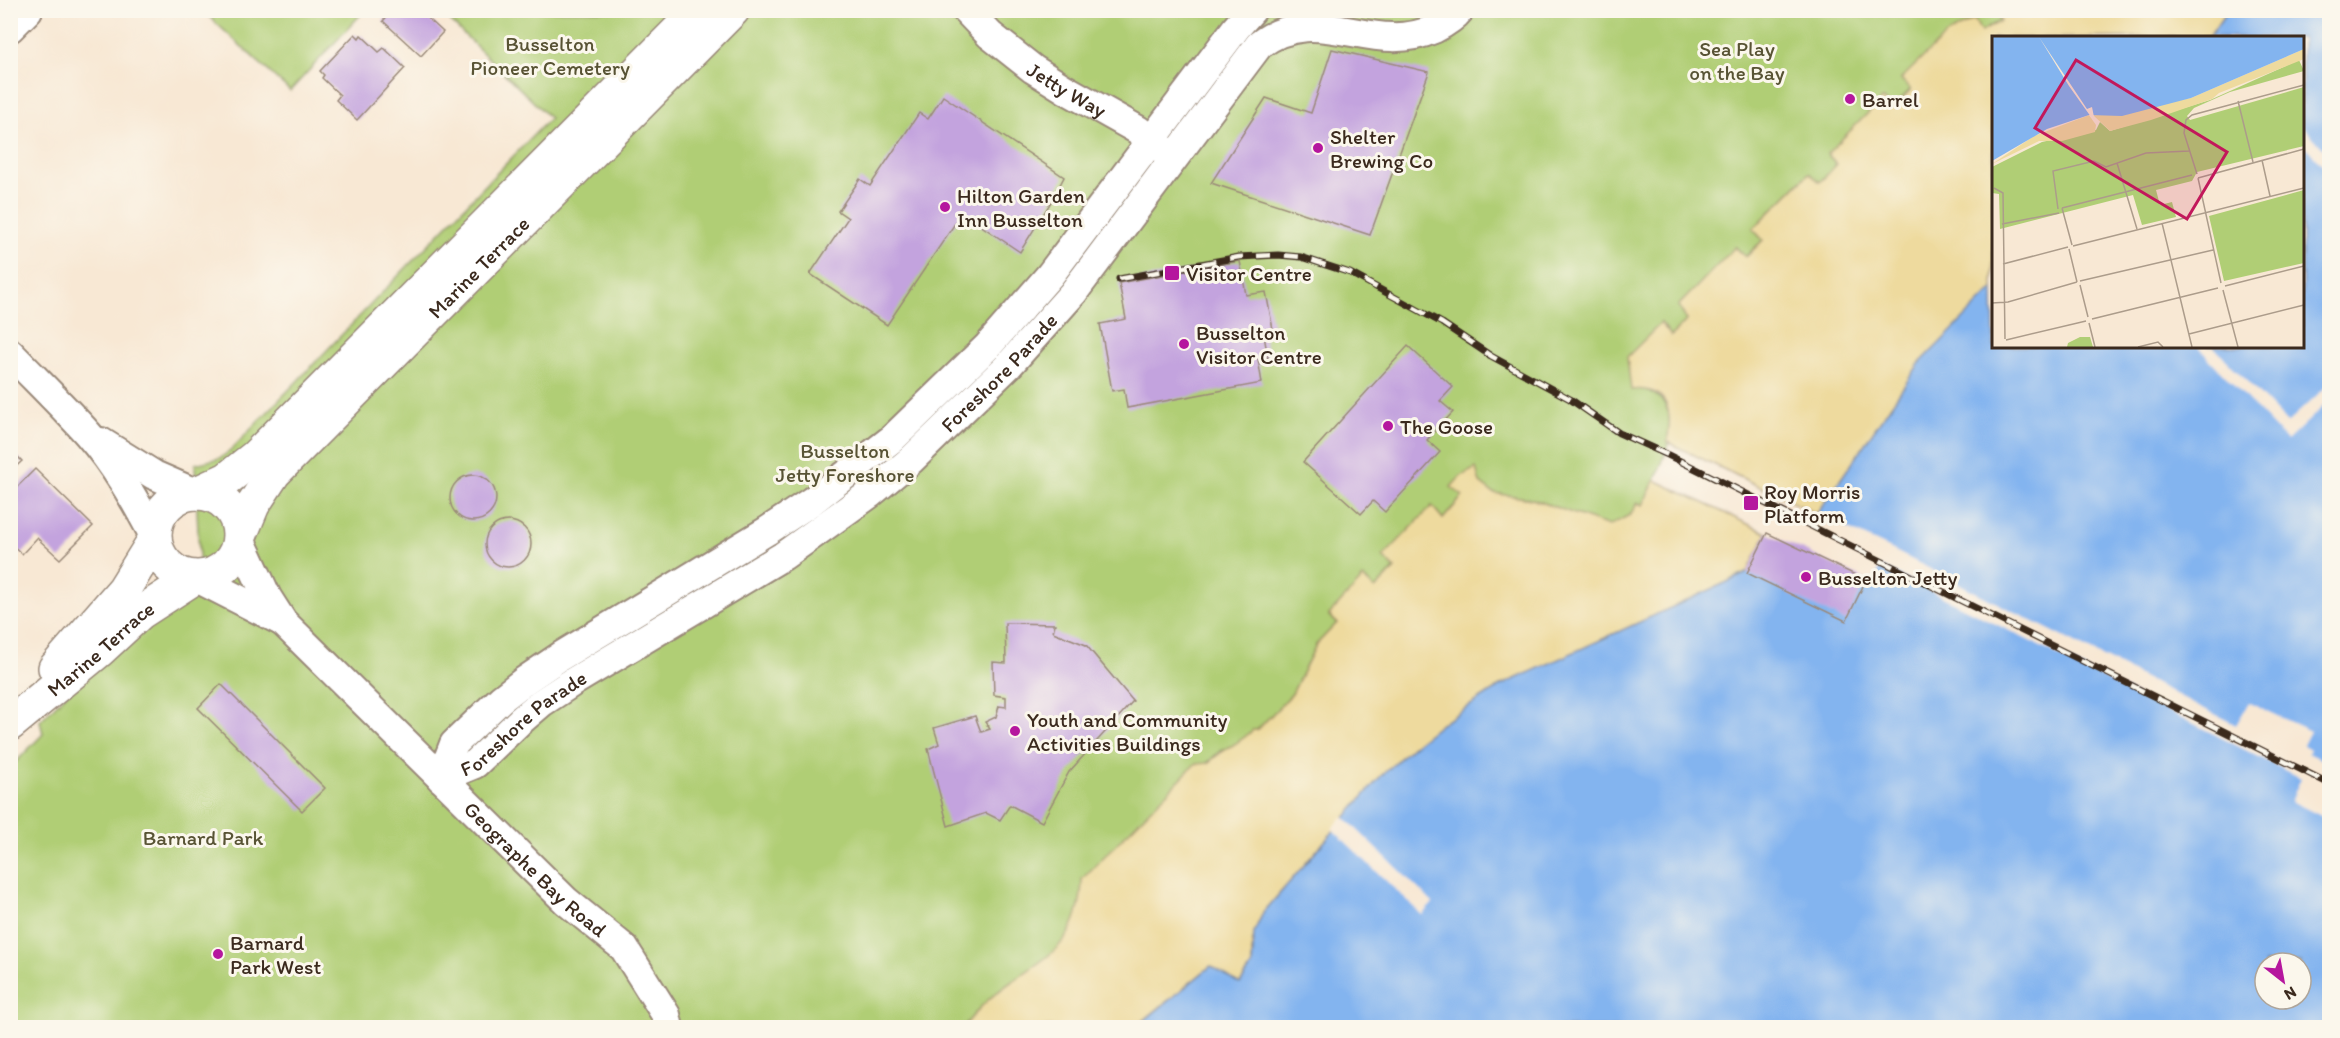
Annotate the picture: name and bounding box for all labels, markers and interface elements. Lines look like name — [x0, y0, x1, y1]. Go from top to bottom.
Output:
park label: Busselton Pioneer Cemetery — [470, 31, 630, 80]
park label: Sea Play on the Bay — [1689, 36, 1785, 85]
inset map — [1992, 36, 2304, 348]
street label: Jetty Way — [1023, 56, 1111, 122]
place label: Barrel — [1862, 87, 1919, 112]
marker: Barrel — [1843, 92, 1857, 106]
place label: Shelter Brewing Co — [1330, 124, 1433, 173]
marker: Shelter Brewing Co — [1311, 141, 1325, 155]
place label: Hilton Garden Inn Busselton — [957, 183, 1085, 232]
marker: Hilton Garden Inn Busselton — [938, 200, 952, 214]
street label: Marine Terrace — [422, 211, 534, 323]
place label: Visitor Centre — [1186, 261, 1312, 286]
marker: Visitor Centre — [1163, 264, 1181, 282]
street label: Foreshore Parade — [935, 308, 1062, 437]
place label: Busselton Visitor Centre — [1196, 320, 1322, 369]
marker: Busselton Visitor Centre — [1177, 337, 1191, 351]
place label: The Goose — [1400, 414, 1493, 439]
marker: The Goose — [1381, 419, 1395, 433]
park label: Busselton Jetty Foreshore — [776, 438, 914, 487]
place label: Roy Morris Platform — [1764, 479, 1860, 528]
marker: Roy Morris Platform — [1742, 494, 1760, 512]
place label: Busselton Jetty — [1818, 565, 1958, 590]
marker: Busselton Jetty — [1799, 570, 1813, 584]
street label: Marine Terrace — [42, 595, 158, 701]
street label: Foreshore Parade — [457, 664, 591, 781]
place label: Youth and Community Activities Buildings — [1027, 707, 1228, 756]
marker: Youth and Community Activities Buildings — [1008, 724, 1022, 738]
street label: Geographe Bay Road — [459, 796, 613, 942]
park label: Barnard Park — [143, 825, 263, 850]
place label: Barnard Park West — [230, 930, 321, 979]
marker: Barnard Park West — [211, 947, 225, 961]
north arrow — [2253, 951, 2313, 1011]
text: N — [2281, 983, 2300, 1004]

